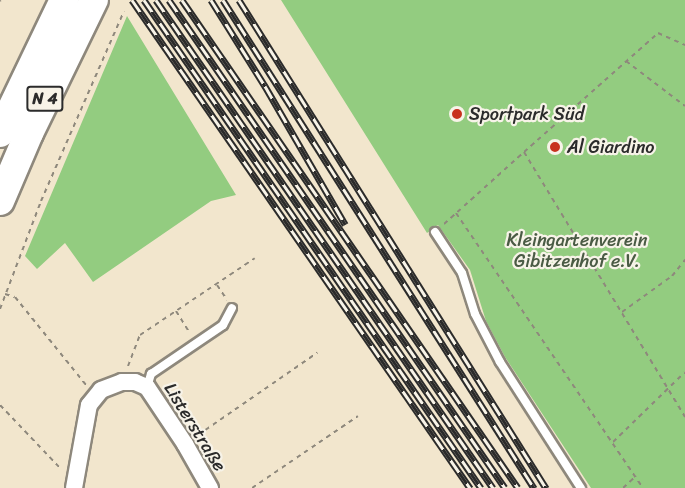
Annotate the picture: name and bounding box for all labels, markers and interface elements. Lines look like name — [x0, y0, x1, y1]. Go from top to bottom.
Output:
road number: N 4 — [26, 86, 64, 112]
place label: Sportpark Süd — [469, 103, 584, 125]
marker: Sportpark Süd — [450, 107, 464, 121]
place label: Al Giardino — [567, 136, 655, 158]
marker: Al Giardino — [548, 140, 562, 154]
park label: Kleingartenverein Gibitzenhof e.V. — [507, 230, 647, 272]
street label: Listerstraße — [159, 379, 231, 475]

